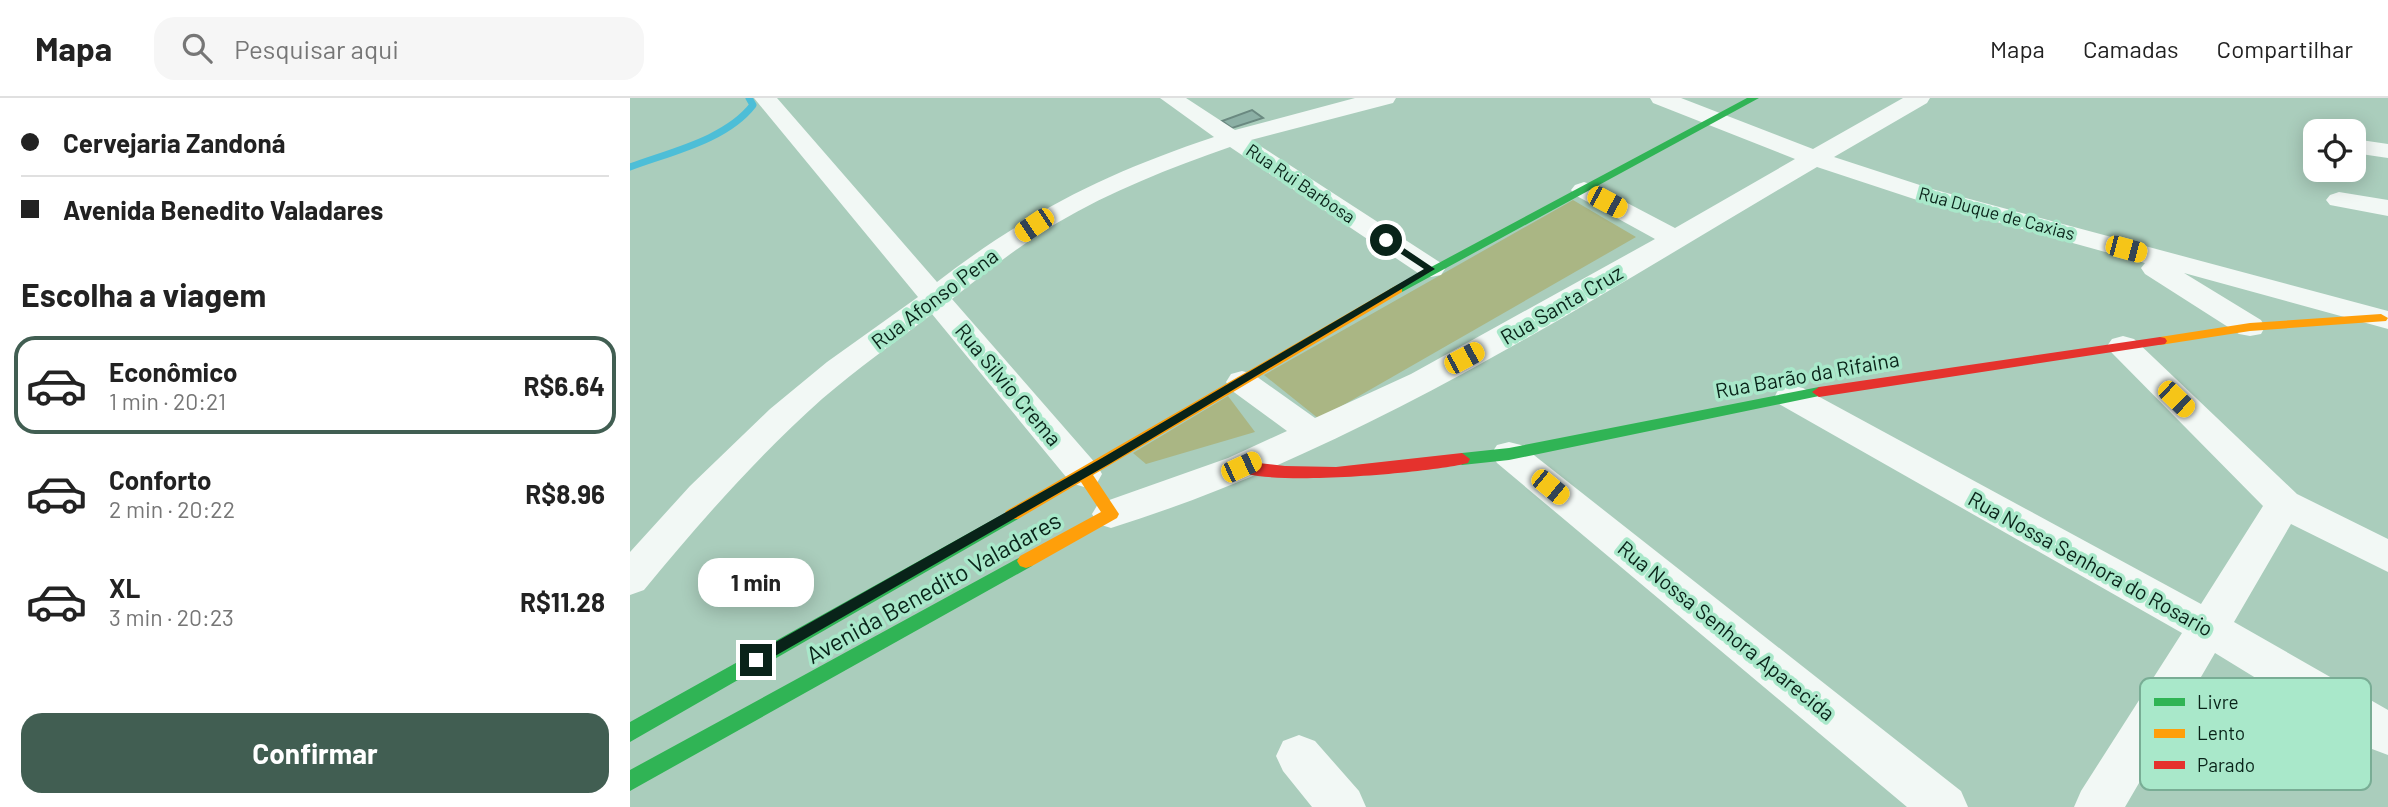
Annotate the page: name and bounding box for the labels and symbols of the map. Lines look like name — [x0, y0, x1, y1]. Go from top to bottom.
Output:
street label: Rua Rui Barbosa — [1242, 138, 1360, 228]
street label: Rua Duque de Caxias — [1916, 182, 2078, 244]
car — [1584, 183, 1631, 221]
car — [1011, 205, 1058, 245]
route start — [1370, 224, 1402, 256]
car — [2103, 233, 2150, 265]
street label: Rua Afonso Pena — [866, 242, 1002, 354]
street label: Rua Santa Cruz — [1495, 259, 1627, 349]
street label: Rua Silvio Crema — [951, 318, 1067, 450]
car — [1441, 339, 1488, 377]
street label: Rua Barão da Rifaina — [1713, 345, 1901, 403]
car — [2154, 377, 2199, 421]
car — [1218, 449, 1265, 485]
car — [1528, 466, 1573, 508]
street label: Rua Nossa Senhora do Rosario — [1964, 485, 2218, 641]
street label: Avenida Benedito Valadares — [800, 505, 1066, 669]
street label: Rua Nossa Senhora Aparecida — [1614, 535, 1840, 725]
callout: 1 min — [698, 559, 814, 608]
route end — [740, 644, 772, 676]
legend — [2140, 678, 2371, 790]
text: Livre — [2197, 690, 2239, 713]
text: Lento — [2197, 721, 2245, 744]
text: Parado — [2197, 753, 2255, 776]

